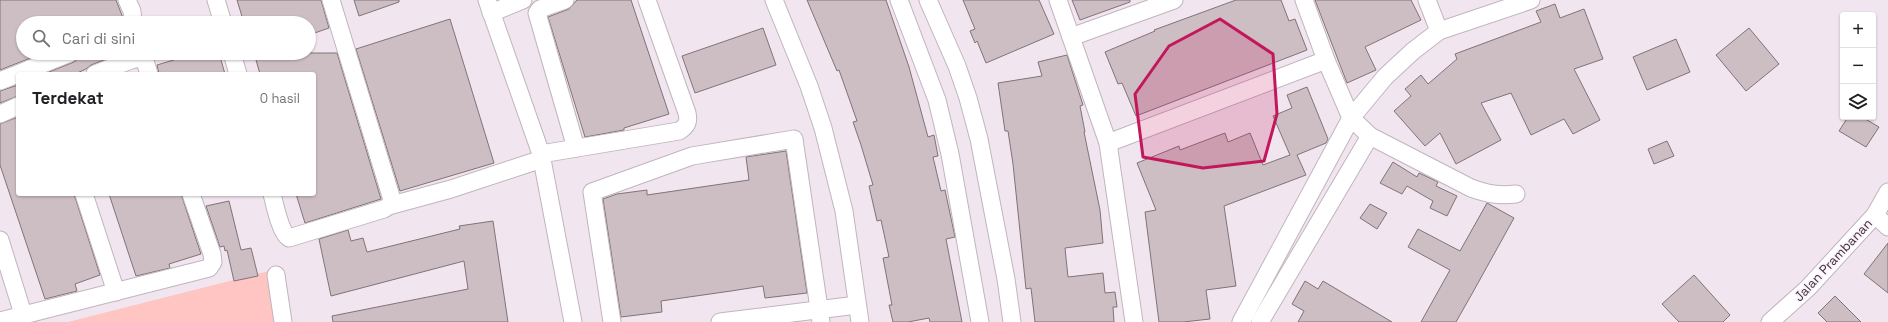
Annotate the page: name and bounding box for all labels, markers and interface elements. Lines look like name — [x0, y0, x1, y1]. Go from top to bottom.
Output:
map controls — [1840, 12, 1876, 120]
button: + — [1840, 12, 1876, 48]
search box — [16, 16, 316, 60]
icon: search — [30, 27, 52, 49]
text: Cari di sini — [62, 29, 135, 48]
button: − — [1840, 48, 1876, 84]
button: layers — [1840, 84, 1876, 120]
text: Terdekat — [32, 87, 104, 109]
text: 0 hasil — [260, 90, 300, 107]
street label: Jalan Prambanan — [1790, 215, 1876, 305]

